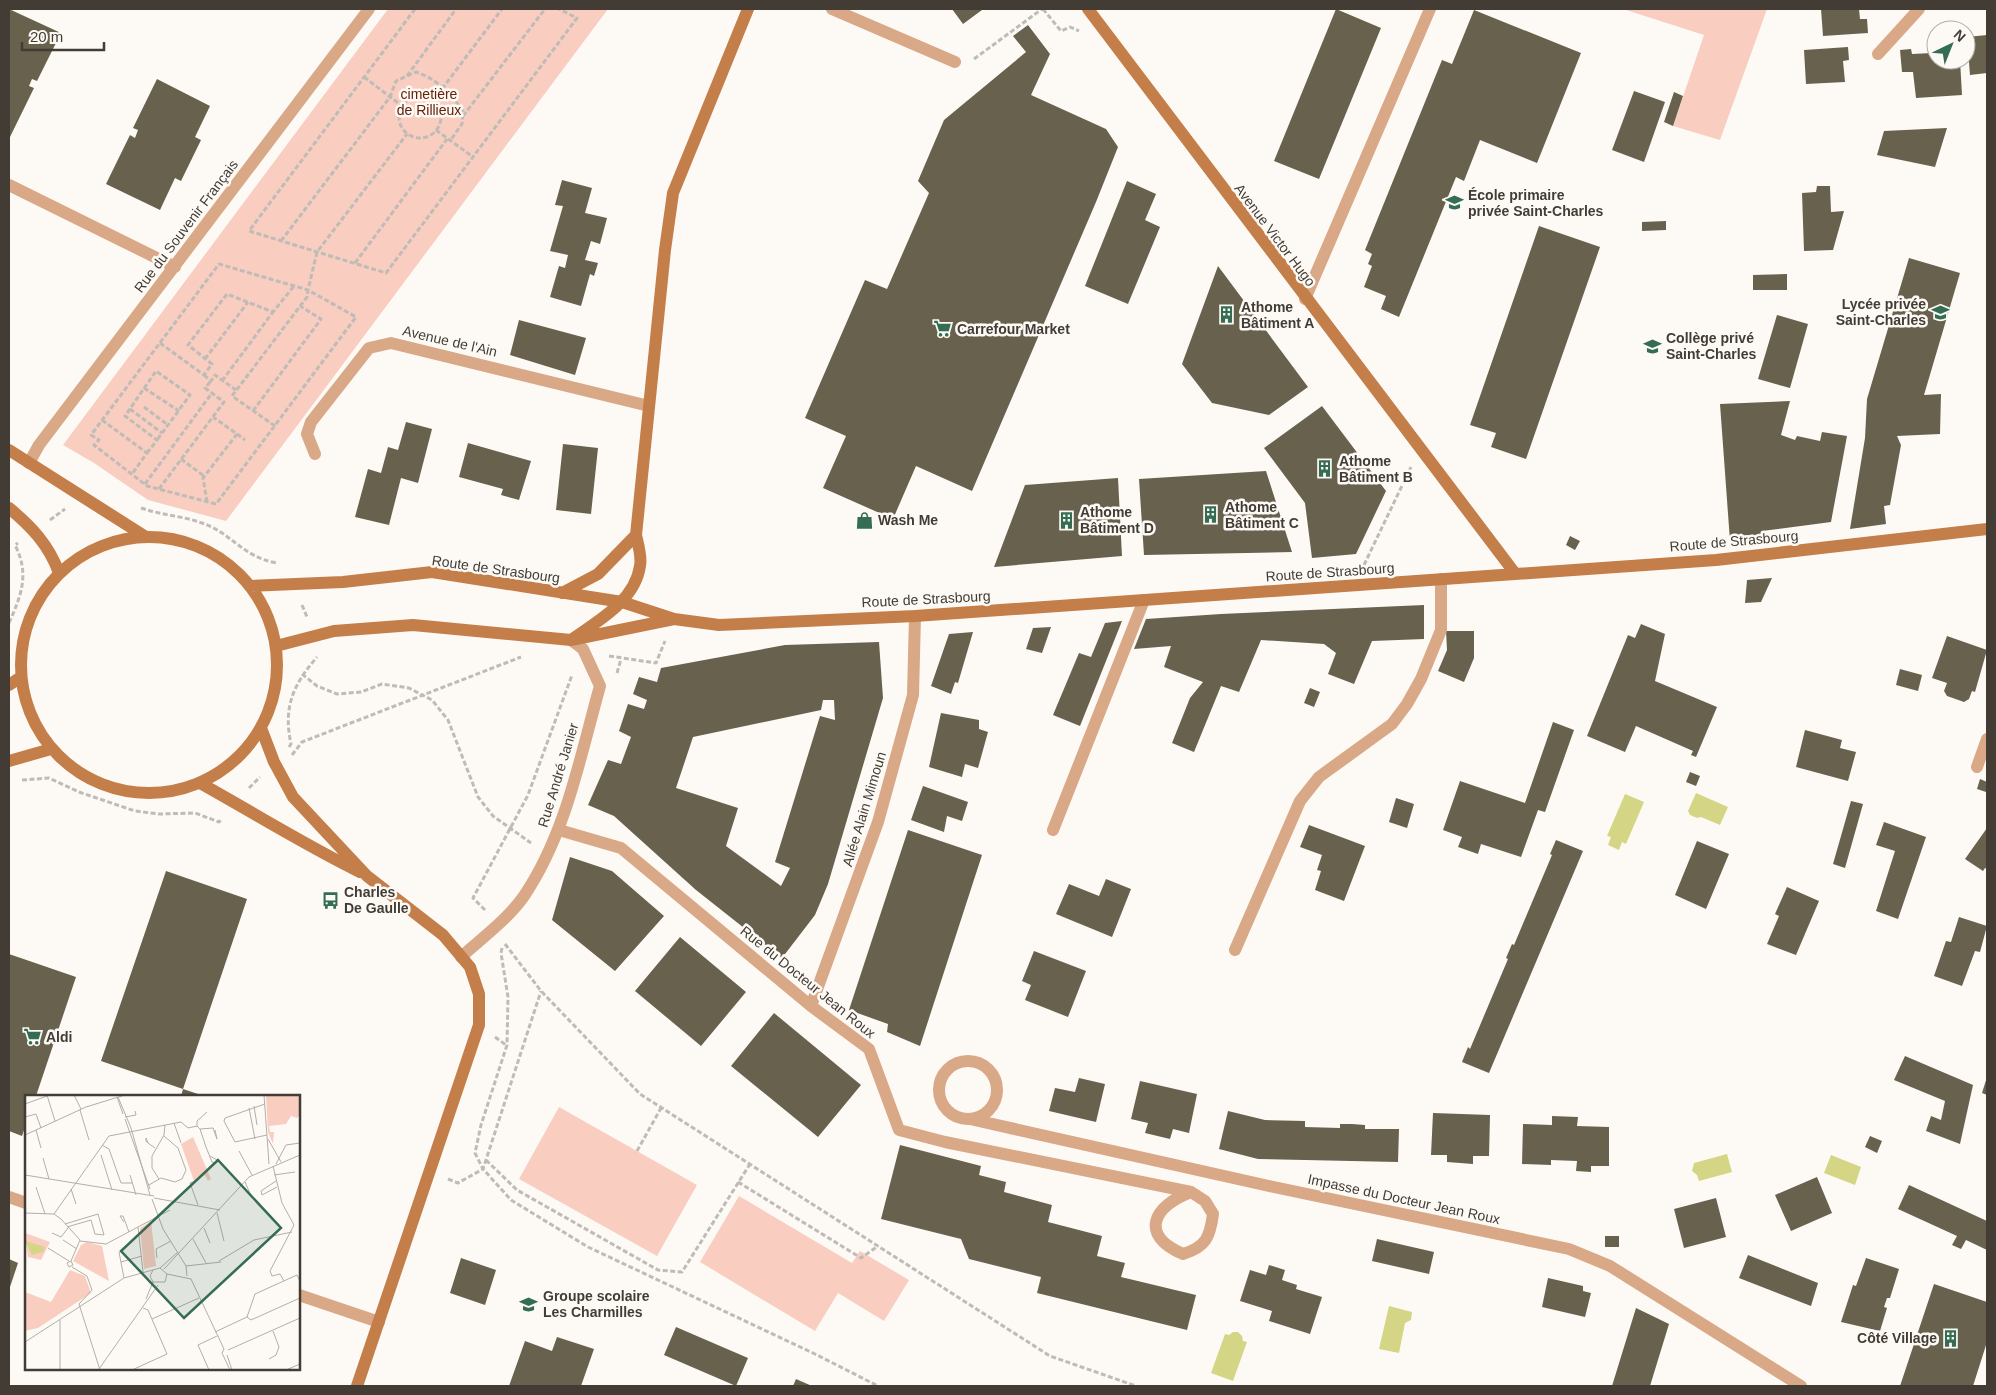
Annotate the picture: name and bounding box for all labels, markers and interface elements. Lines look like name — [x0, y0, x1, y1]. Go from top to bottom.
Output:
scale bar — [22, 20, 105, 52]
north arrow — [1926, 20, 1976, 70]
text: N — [1951, 26, 1969, 45]
text: 20 m — [30, 28, 63, 45]
park label: cimetière de Rillieux — [397, 86, 461, 118]
street label: Rue du Souvenir Français — [131, 157, 241, 295]
street label: Avenue Victor Hugo — [1231, 181, 1319, 290]
place label: École primaire privée Saint-Charles — [1468, 187, 1604, 219]
school or university icon: École primaire privée Saint-Charles — [1444, 193, 1464, 213]
place label: Lycée privée Saint-Charles — [1836, 296, 1926, 328]
place label: Athome Bâtiment A — [1241, 299, 1314, 331]
school or university icon: Lycée privée Saint-Charles — [1930, 302, 1950, 322]
building icon: Athome Bâtiment A — [1217, 305, 1237, 325]
supermarket icon: Carrefour Market — [933, 319, 953, 339]
place label: Carrefour Market — [957, 321, 1070, 337]
street label: Avenue de l'Ain — [401, 322, 499, 360]
place label: Collège privé Saint-Charles — [1666, 330, 1756, 362]
school or university icon: Collège privé Saint-Charles — [1642, 336, 1662, 356]
place label: Athome Bâtiment B — [1339, 453, 1413, 485]
building icon: Athome Bâtiment B — [1315, 459, 1335, 479]
place label: Athome Bâtiment C — [1225, 499, 1299, 531]
place label: Athome Bâtiment D — [1080, 504, 1154, 536]
building icon: Athome Bâtiment C — [1201, 505, 1221, 525]
shop icon: Wash Me — [854, 510, 874, 530]
building icon: Athome Bâtiment D — [1056, 510, 1076, 530]
place label: Wash Me — [878, 512, 938, 528]
street label: Route de Strasbourg — [1669, 527, 1799, 555]
street label: Route de Strasbourg — [431, 552, 561, 586]
street label: Route de Strasbourg — [1265, 560, 1395, 584]
street label: Route de Strasbourg — [861, 588, 991, 610]
street label: Rue André Janier — [535, 721, 582, 829]
street label: Allée Alain Mimoun — [839, 750, 889, 868]
place label: Charles De Gaulle — [344, 884, 409, 916]
bus stop icon: Charles De Gaulle — [320, 890, 340, 910]
street label: Rue du Docteur Jean Roux — [737, 923, 879, 1041]
supermarket icon: Aldi — [22, 1027, 42, 1047]
place label: Aldi — [46, 1029, 72, 1045]
inset map — [25, 1095, 300, 1370]
street label: Impasse du Docteur Jean Roux — [1306, 1171, 1502, 1227]
place label: Groupe scolaire Les Charmilles — [543, 1288, 650, 1320]
school or university icon: Groupe scolaire Les Charmilles — [519, 1294, 539, 1314]
building icon: Côté Village — [1941, 1328, 1961, 1348]
place label: Côté Village — [1857, 1330, 1937, 1346]

